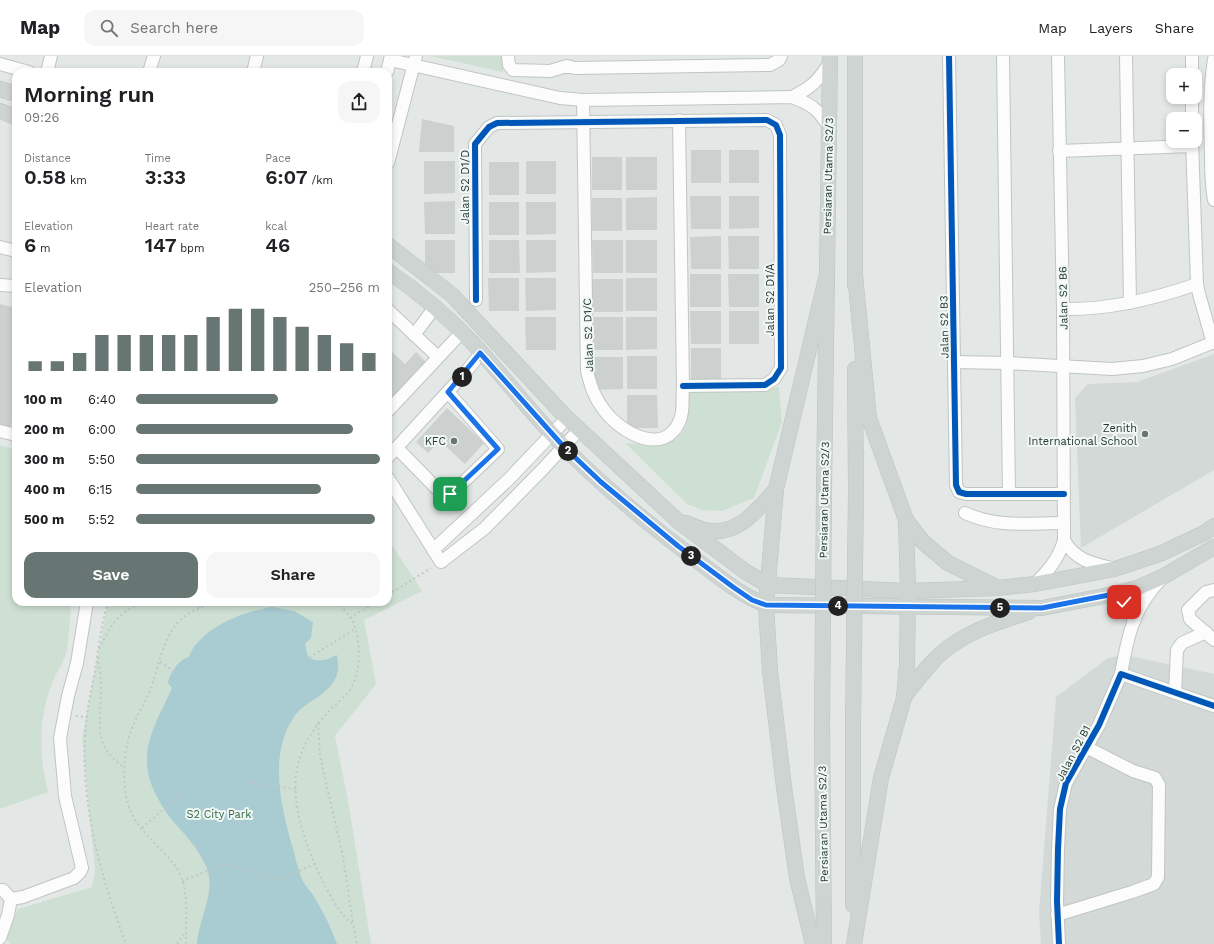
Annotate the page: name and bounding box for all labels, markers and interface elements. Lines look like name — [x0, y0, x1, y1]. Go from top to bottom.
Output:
search box — [84, 10, 364, 46]
text: Map — [20, 16, 60, 39]
icon: search — [98, 17, 120, 39]
text: Search here — [130, 19, 218, 37]
text: Map — [1038, 20, 1067, 36]
text: Layers — [1089, 20, 1133, 36]
text: Share — [1155, 20, 1194, 36]
map controls — [1166, 68, 1202, 148]
button: + — [1166, 68, 1202, 104]
button: share — [338, 81, 380, 123]
text: Morning run — [24, 82, 155, 107]
text: 09:26 — [24, 110, 59, 125]
button: − — [1166, 112, 1202, 148]
street label: Persiaran Utama S2/3 — [821, 117, 836, 235]
street label: Jalan S2 D1/D — [459, 150, 472, 224]
text: Distance — [24, 152, 71, 165]
text: Time — [145, 152, 171, 165]
text: Pace — [265, 152, 291, 165]
text: 0.58 — [24, 165, 66, 189]
text: 3:33 — [145, 165, 186, 189]
text: 6:07 — [265, 165, 308, 189]
text: km — [66, 174, 87, 187]
text: /km — [308, 174, 333, 187]
text: Elevation — [24, 220, 73, 233]
text: Heart rate — [145, 220, 199, 233]
text: kcal — [265, 220, 287, 233]
text: 6 — [24, 233, 36, 257]
text: 147 — [145, 233, 176, 257]
text: 46 — [265, 233, 290, 257]
text: m — [36, 242, 51, 255]
text: bpm — [176, 242, 205, 255]
street label: Jalan S2 D1/A — [764, 264, 777, 336]
street label: Jalan S2 B6 — [1056, 266, 1071, 330]
text: Elevation — [24, 280, 82, 295]
text: 250–256 m — [309, 280, 380, 295]
street label: Jalan S2 B3 — [937, 295, 952, 359]
street label: Jalan S2 D1/C — [581, 297, 596, 372]
pin: 1 — [452, 367, 472, 387]
text: 1 — [460, 370, 464, 383]
text: 100 m — [24, 392, 62, 407]
text: 6:40 — [88, 392, 116, 407]
text: 200 m — [24, 422, 64, 437]
text: 6:00 — [88, 422, 116, 437]
place label: Zenith International School — [1028, 422, 1138, 448]
marker: Zenith International School — [1140, 429, 1150, 439]
place label: KFC — [425, 435, 446, 448]
marker: KFC — [449, 436, 459, 446]
pin: 2 — [558, 441, 578, 461]
street label: Persiaran Utama S2/3 — [817, 441, 832, 559]
text: 2 — [565, 444, 571, 457]
text: 300 m — [24, 452, 64, 467]
text: 5:50 — [88, 452, 115, 467]
pin — [433, 477, 467, 511]
text: 400 m — [24, 482, 65, 497]
text: 6:15 — [88, 482, 112, 497]
icon: arrive — [439, 483, 461, 505]
text: 500 m — [24, 512, 64, 527]
text: 5:52 — [88, 512, 115, 527]
pin: 3 — [681, 546, 701, 566]
text: 3 — [688, 549, 694, 562]
button: Save — [24, 552, 198, 598]
button: Share — [206, 552, 380, 598]
pin — [1107, 585, 1141, 619]
icon: check — [1113, 591, 1135, 613]
pin: 4 — [828, 596, 848, 616]
pin: 5 — [990, 598, 1010, 618]
text: 4 — [834, 599, 842, 612]
text: 5 — [997, 601, 1003, 614]
street label: Jalan S2 B1 — [1053, 723, 1094, 783]
street label: Persiaran Utama S2/3 — [816, 765, 831, 883]
park label: S2 City Park — [186, 808, 252, 821]

